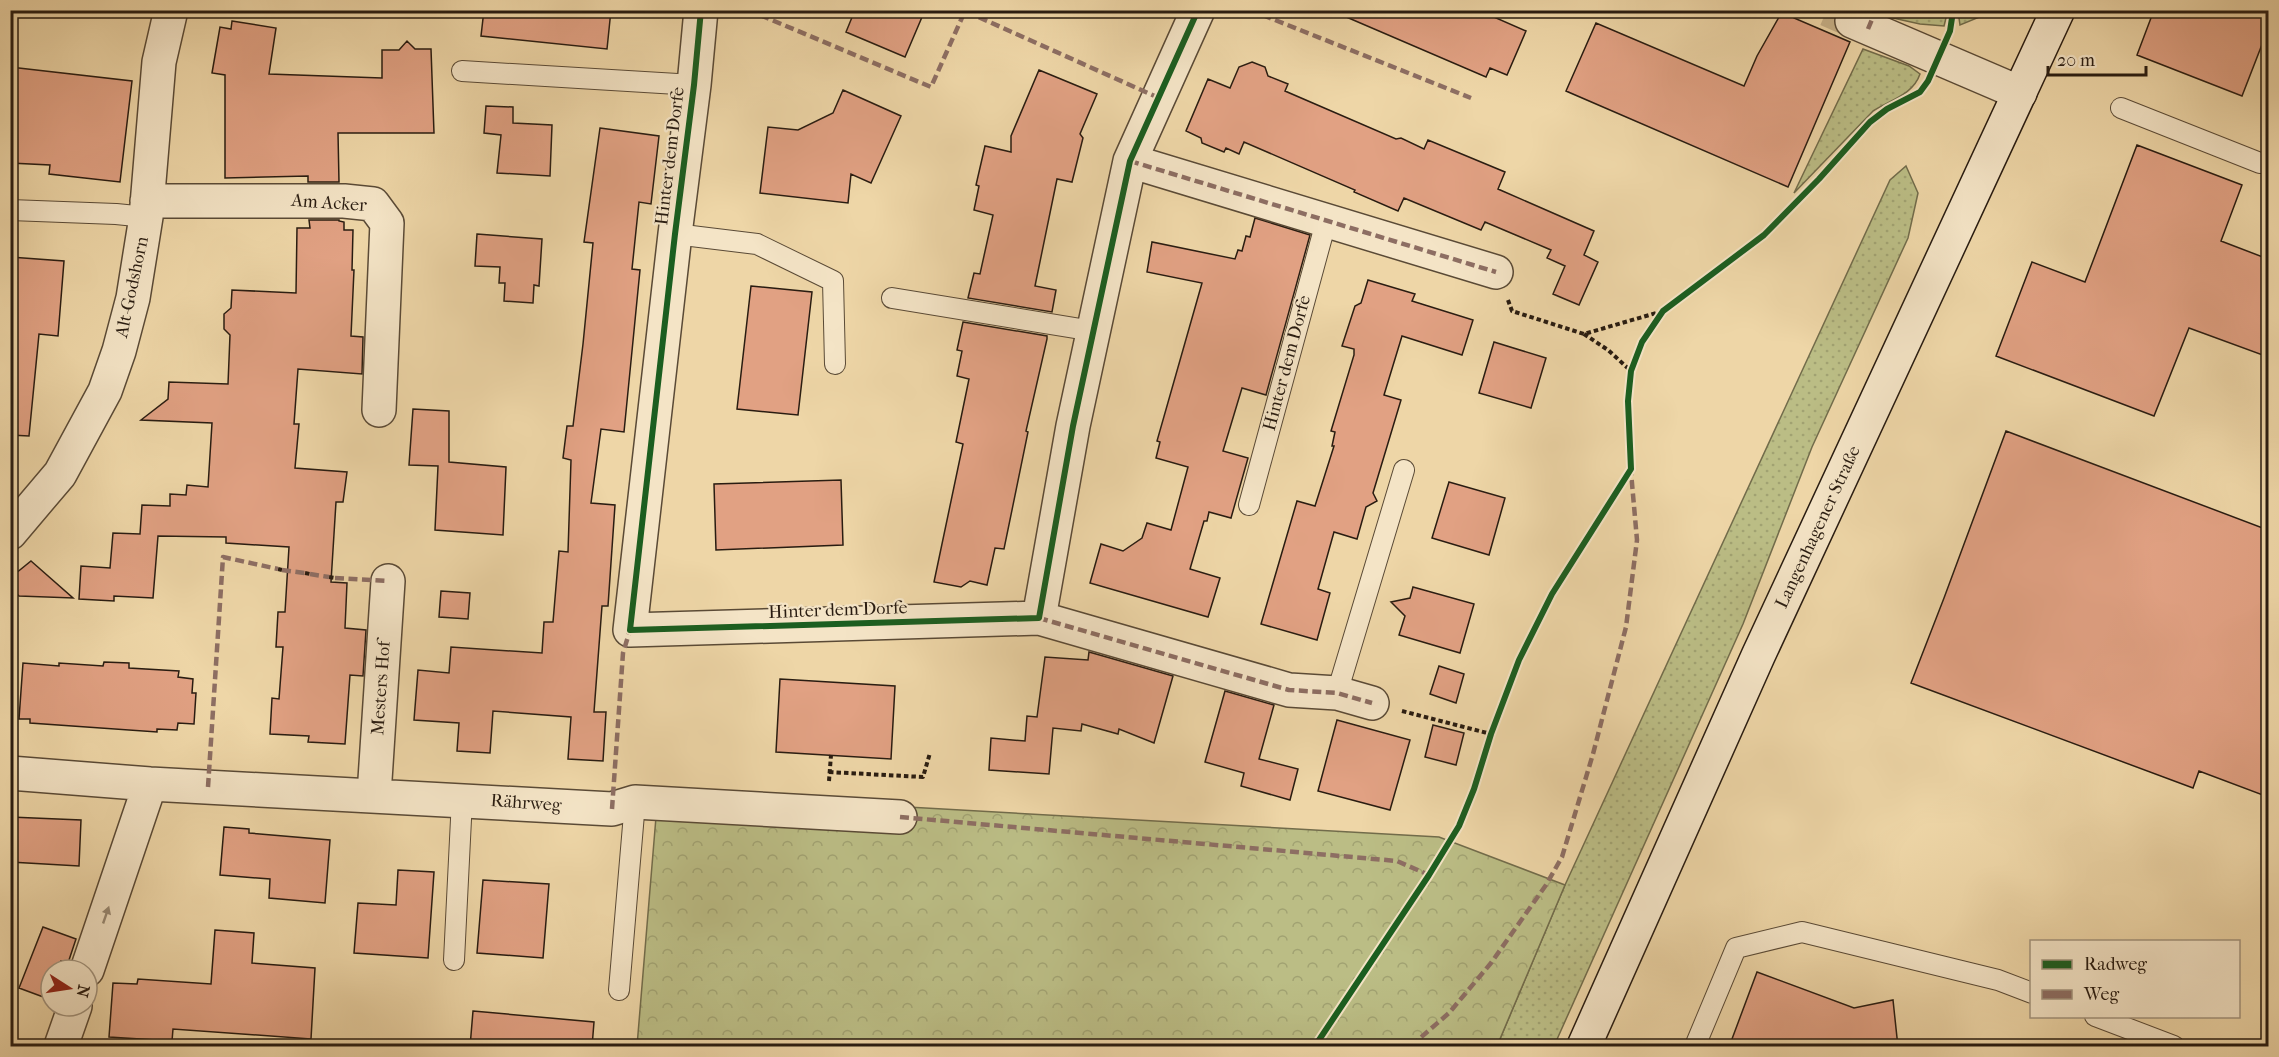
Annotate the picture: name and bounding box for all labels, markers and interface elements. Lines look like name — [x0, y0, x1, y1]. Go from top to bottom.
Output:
scale bar — [2048, 39, 2146, 77]
text: 20 m — [2057, 50, 2095, 71]
street label: Hinter dem Dorfe — [651, 86, 689, 226]
street label: Am Acker — [290, 190, 368, 216]
street label: Alt-Godshorn — [111, 234, 153, 341]
street label: Hinter dem Dorfe — [1259, 293, 1315, 433]
street label: Langenhagener Straße — [1771, 442, 1865, 612]
street label: Hinter dem Dorfe — [768, 597, 908, 623]
street label: Mesters Hof — [367, 636, 395, 736]
street label: Rährweg — [490, 790, 563, 816]
one-way arrow — [101, 906, 111, 924]
legend — [2030, 940, 2240, 1018]
text: Radweg — [2084, 954, 2147, 975]
north arrow — [39, 958, 99, 1018]
text: N — [72, 983, 94, 1000]
text: Weg — [2083, 984, 2119, 1005]

